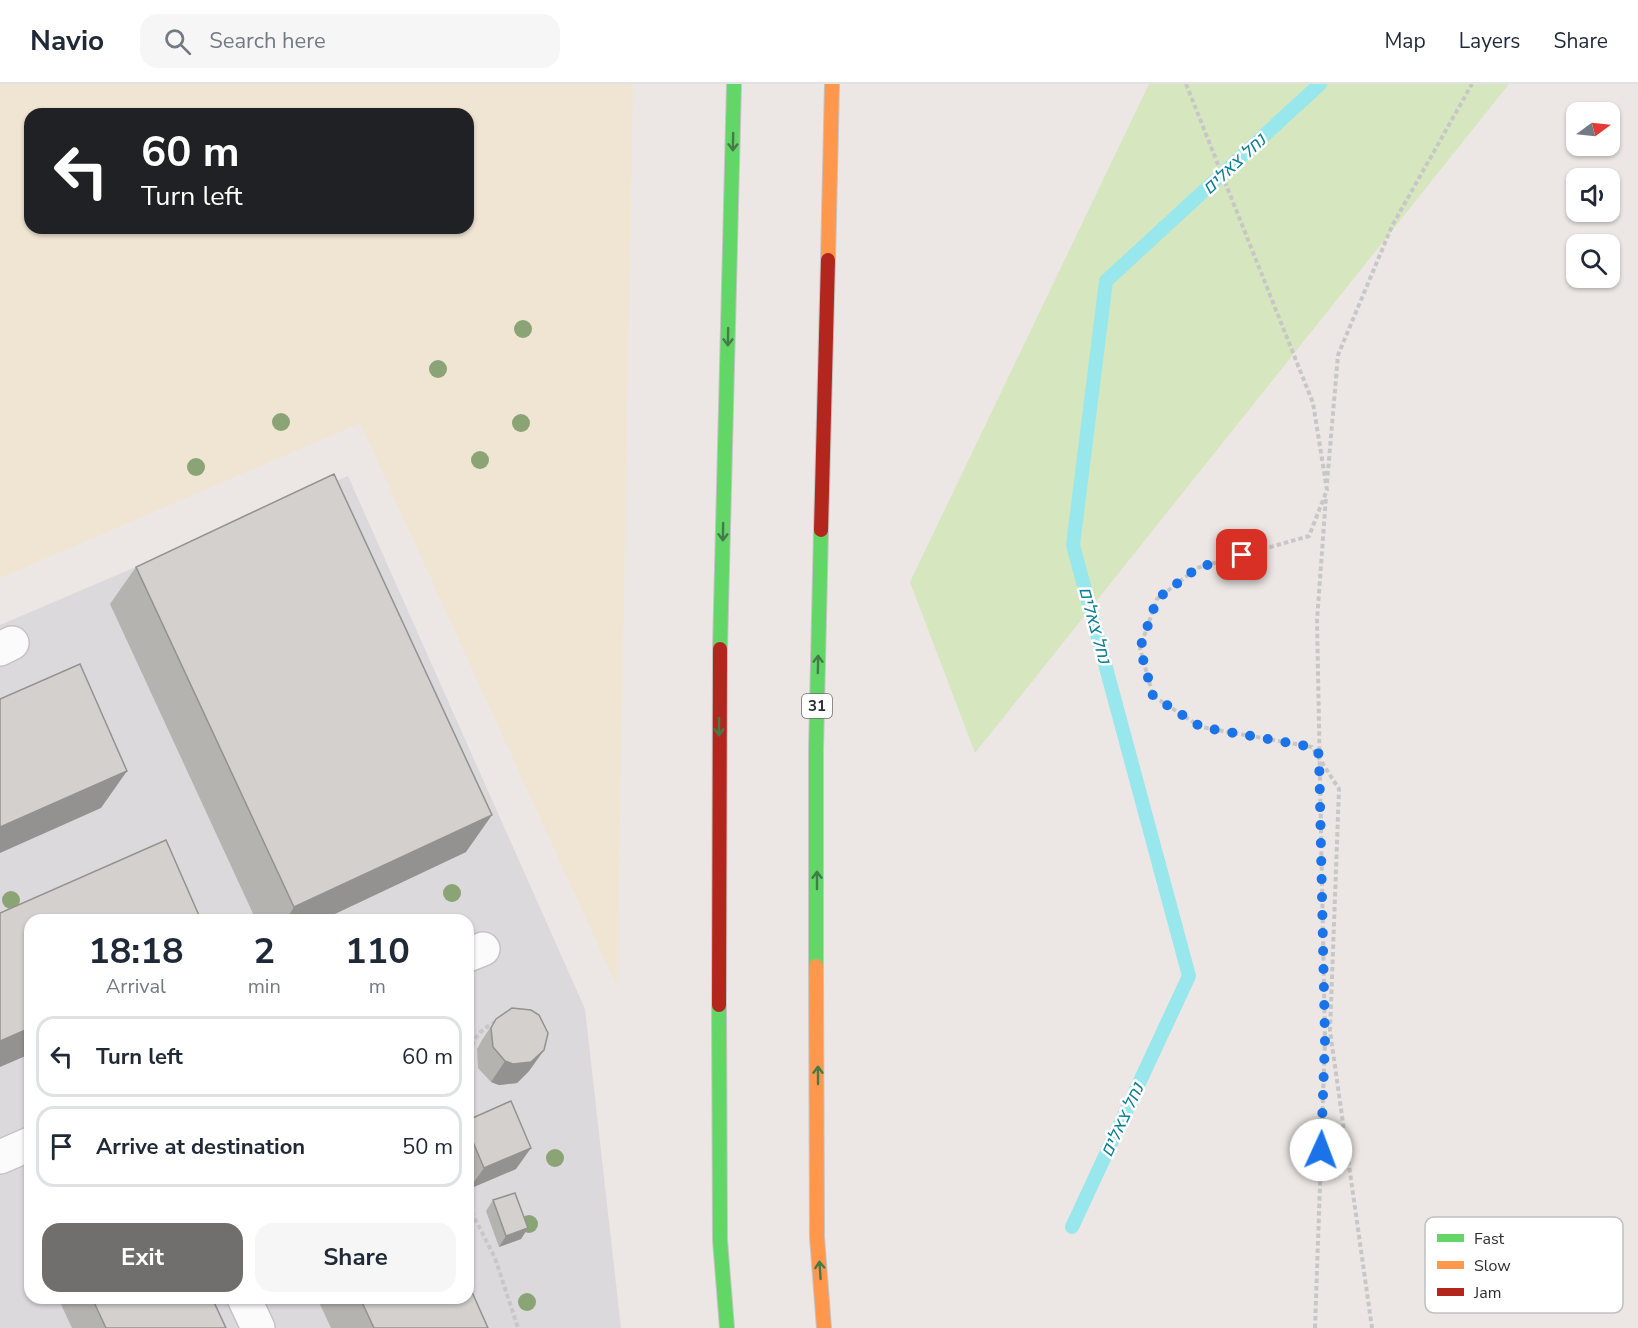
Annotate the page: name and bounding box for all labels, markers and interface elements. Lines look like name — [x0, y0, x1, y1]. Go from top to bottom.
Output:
search box — [140, 14, 560, 68]
text: Navio — [30, 22, 104, 60]
icon: search — [161, 25, 194, 58]
text: Search here — [209, 26, 326, 56]
text: Map — [1384, 27, 1426, 55]
text: Layers — [1459, 27, 1520, 55]
text: Share — [1553, 27, 1608, 55]
north arrow — [1566, 102, 1620, 156]
map controls — [1566, 102, 1620, 288]
text: 60 m — [141, 124, 240, 181]
water label: נחל צאלים — [1197, 127, 1272, 200]
icon: left — [42, 132, 120, 210]
one-way arrow — [727, 132, 739, 152]
button: sound — [1566, 168, 1620, 222]
text: Turn left — [141, 178, 242, 215]
button: search — [1566, 234, 1620, 288]
one-way arrow — [722, 327, 734, 347]
one-way arrow — [718, 522, 729, 542]
pin — [1216, 529, 1267, 580]
icon: arrive — [1225, 538, 1258, 571]
water label: נחל צאלים — [1073, 584, 1117, 668]
one-way arrow — [812, 654, 823, 674]
road number: 31 — [802, 694, 832, 718]
one-way arrow — [713, 717, 724, 737]
one-way arrow — [811, 870, 823, 890]
text: 18:18 — [88, 927, 184, 976]
text: 2 — [253, 927, 275, 976]
text: 110 — [345, 927, 410, 976]
text: Arrival — [106, 973, 166, 1000]
text: min — [248, 973, 281, 1000]
text: m — [369, 973, 386, 1000]
icon: left — [45, 1040, 78, 1073]
text: Turn left — [96, 1042, 183, 1072]
text: 60 m — [402, 1042, 453, 1072]
one-way arrow — [812, 1065, 824, 1085]
water label: נחל צאלים — [1094, 1078, 1150, 1161]
position arrow — [1289, 1118, 1353, 1182]
icon: arrive — [45, 1130, 78, 1163]
text: Arrive at destination — [96, 1132, 305, 1162]
text: 50 m — [402, 1132, 453, 1162]
legend — [1425, 1217, 1623, 1313]
button: Exit — [42, 1223, 243, 1292]
button: Share — [255, 1223, 456, 1292]
text: Fast — [1474, 1228, 1505, 1250]
text: Slow — [1474, 1255, 1511, 1277]
one-way arrow — [814, 1260, 825, 1280]
text: Jam — [1473, 1282, 1501, 1304]

